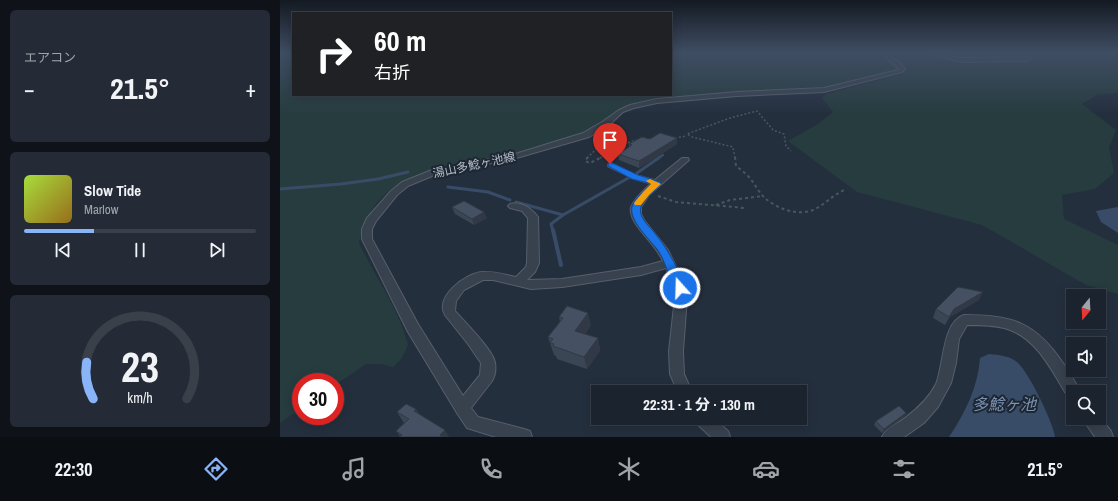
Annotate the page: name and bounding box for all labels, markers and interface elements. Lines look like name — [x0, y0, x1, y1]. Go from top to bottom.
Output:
text: 60 m — [374, 22, 426, 60]
icon: right — [308, 28, 360, 80]
text: エアコン — [24, 49, 76, 66]
text: 右折 — [374, 60, 410, 85]
text: 21.5° — [110, 68, 170, 108]
text: − — [24, 74, 35, 104]
text: + — [245, 74, 256, 104]
pin — [593, 123, 627, 164]
icon: arrive — [599, 129, 621, 151]
street label: 湯山多鯰ヶ池線 — [431, 148, 517, 182]
text: Slow Tide — [84, 180, 141, 201]
text: Marlow — [84, 201, 118, 218]
icon: previous — [52, 239, 74, 261]
icon: pause — [129, 239, 151, 261]
icon: next — [206, 239, 228, 261]
position arrow — [659, 267, 701, 309]
north arrow — [1066, 289, 1106, 329]
map controls — [1066, 289, 1106, 425]
button: sound — [1066, 337, 1106, 377]
text: 23 — [121, 339, 159, 395]
speed limit sign: 30 — [292, 373, 344, 425]
button: search — [1066, 385, 1106, 425]
text: km/h — [127, 387, 153, 406]
water label: 多鯰ヶ池 — [972, 393, 1038, 415]
text: 22:31 · 1 分 · 130 m — [643, 394, 755, 415]
icon: directions — [202, 455, 230, 483]
icon: music — [340, 455, 368, 483]
icon: phone — [477, 455, 505, 483]
icon: climate — [615, 455, 643, 483]
icon: car — [752, 455, 780, 483]
icon: filters — [890, 455, 918, 483]
text: 22:30 — [55, 457, 93, 482]
text: 21.5° — [1027, 457, 1063, 482]

